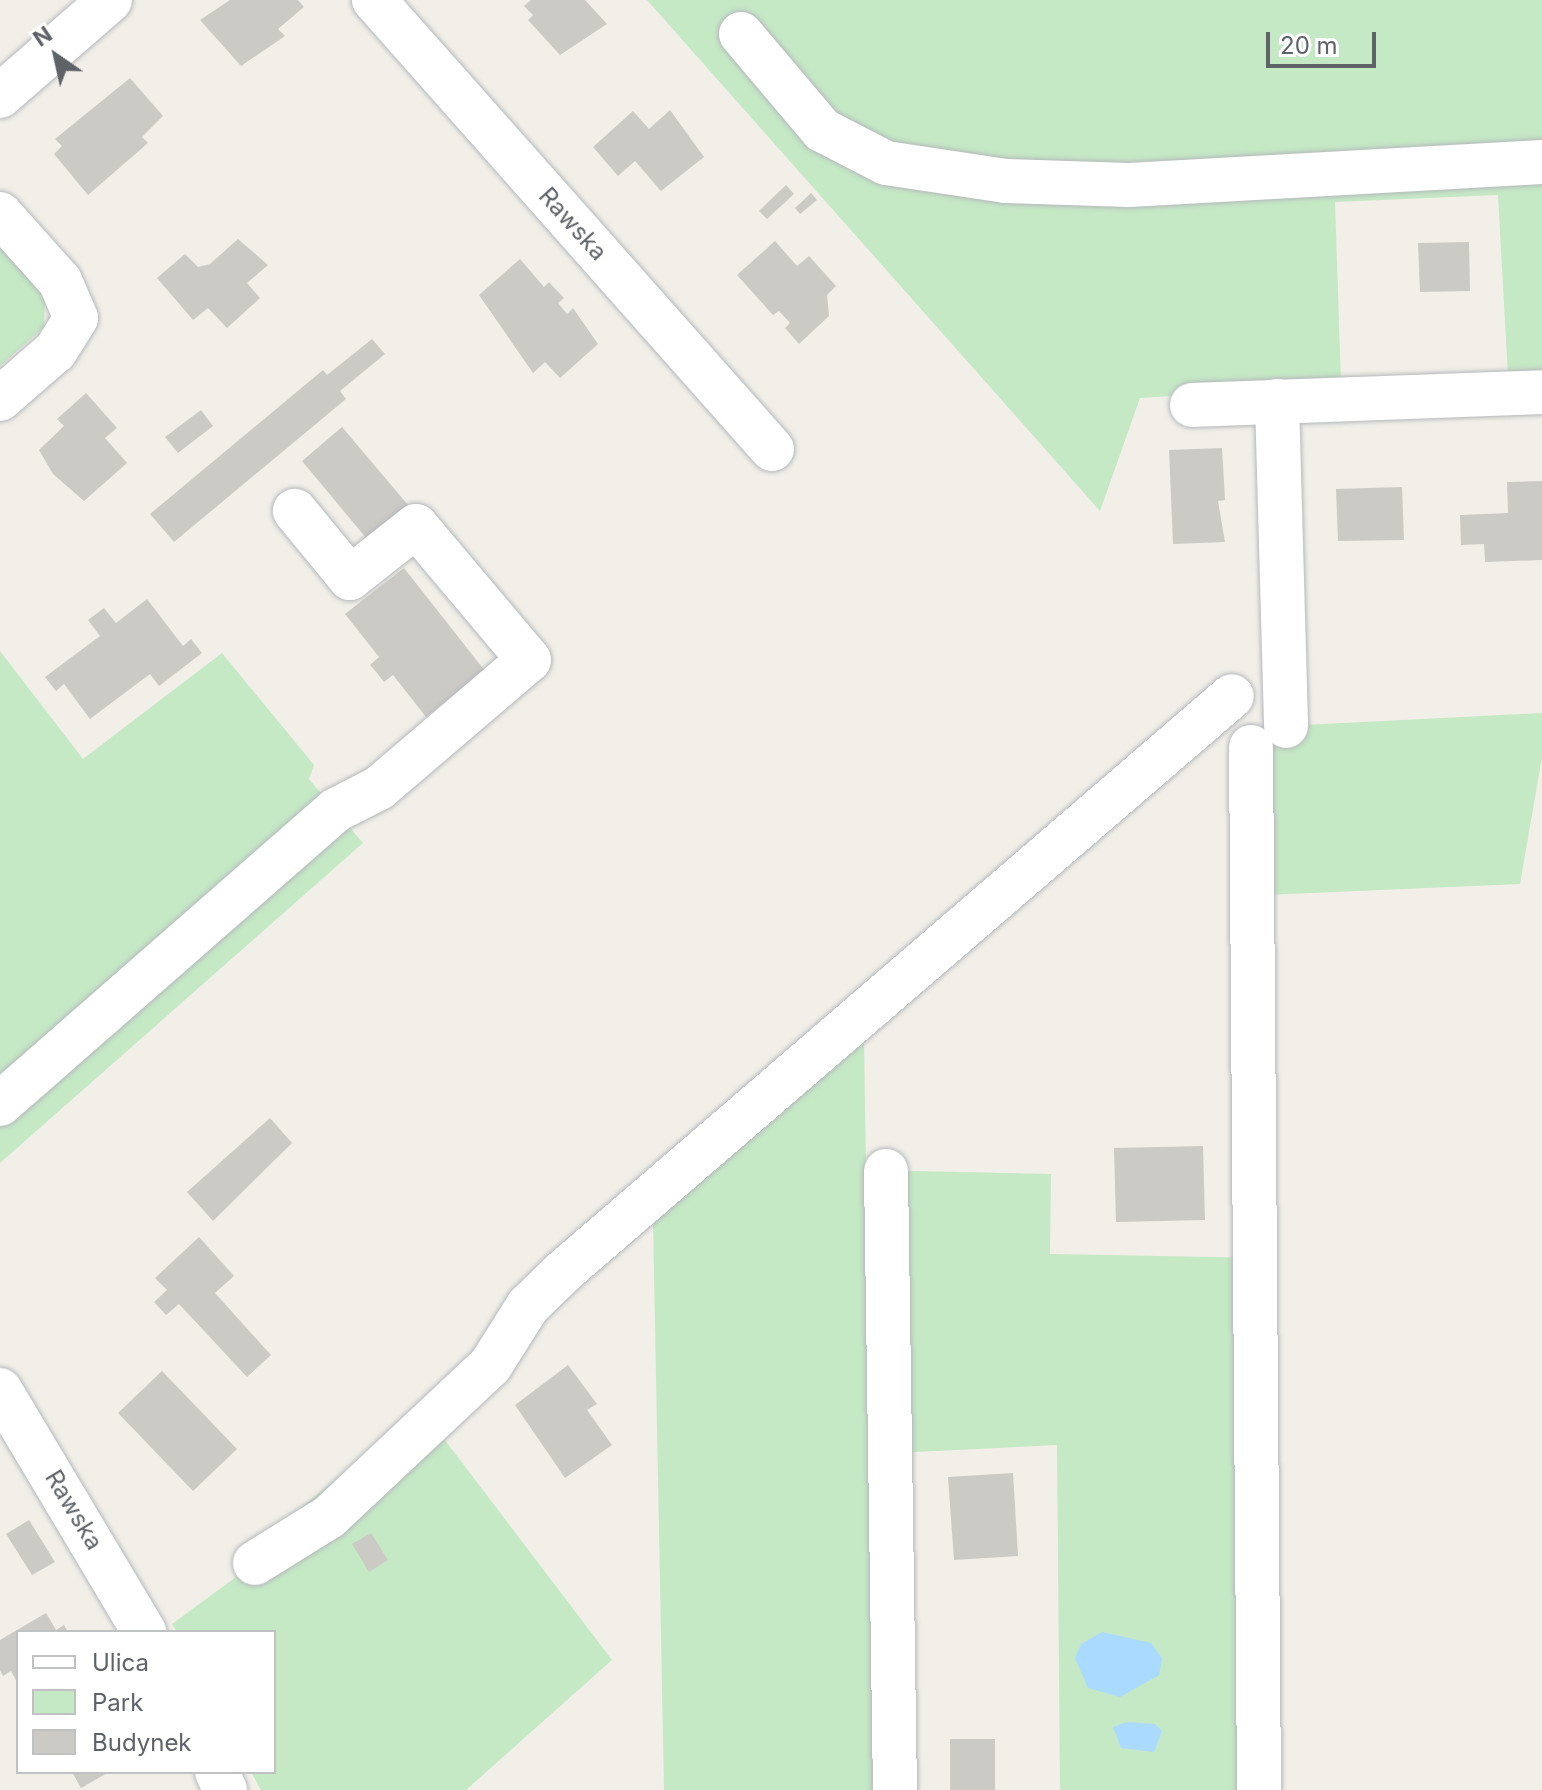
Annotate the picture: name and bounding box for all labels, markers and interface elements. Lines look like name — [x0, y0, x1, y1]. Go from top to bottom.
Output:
north arrow — [16, 16, 96, 96]
scale bar — [1270, 16, 1380, 66]
text: N — [28, 21, 57, 52]
text: 20 m — [1280, 31, 1338, 60]
street label: Rawska — [533, 182, 613, 266]
street label: Rawska — [39, 1465, 109, 1555]
legend — [16, 1630, 276, 1774]
text: Ulica — [92, 1648, 149, 1677]
text: Park — [92, 1688, 143, 1717]
text: Budynek — [92, 1728, 192, 1757]

